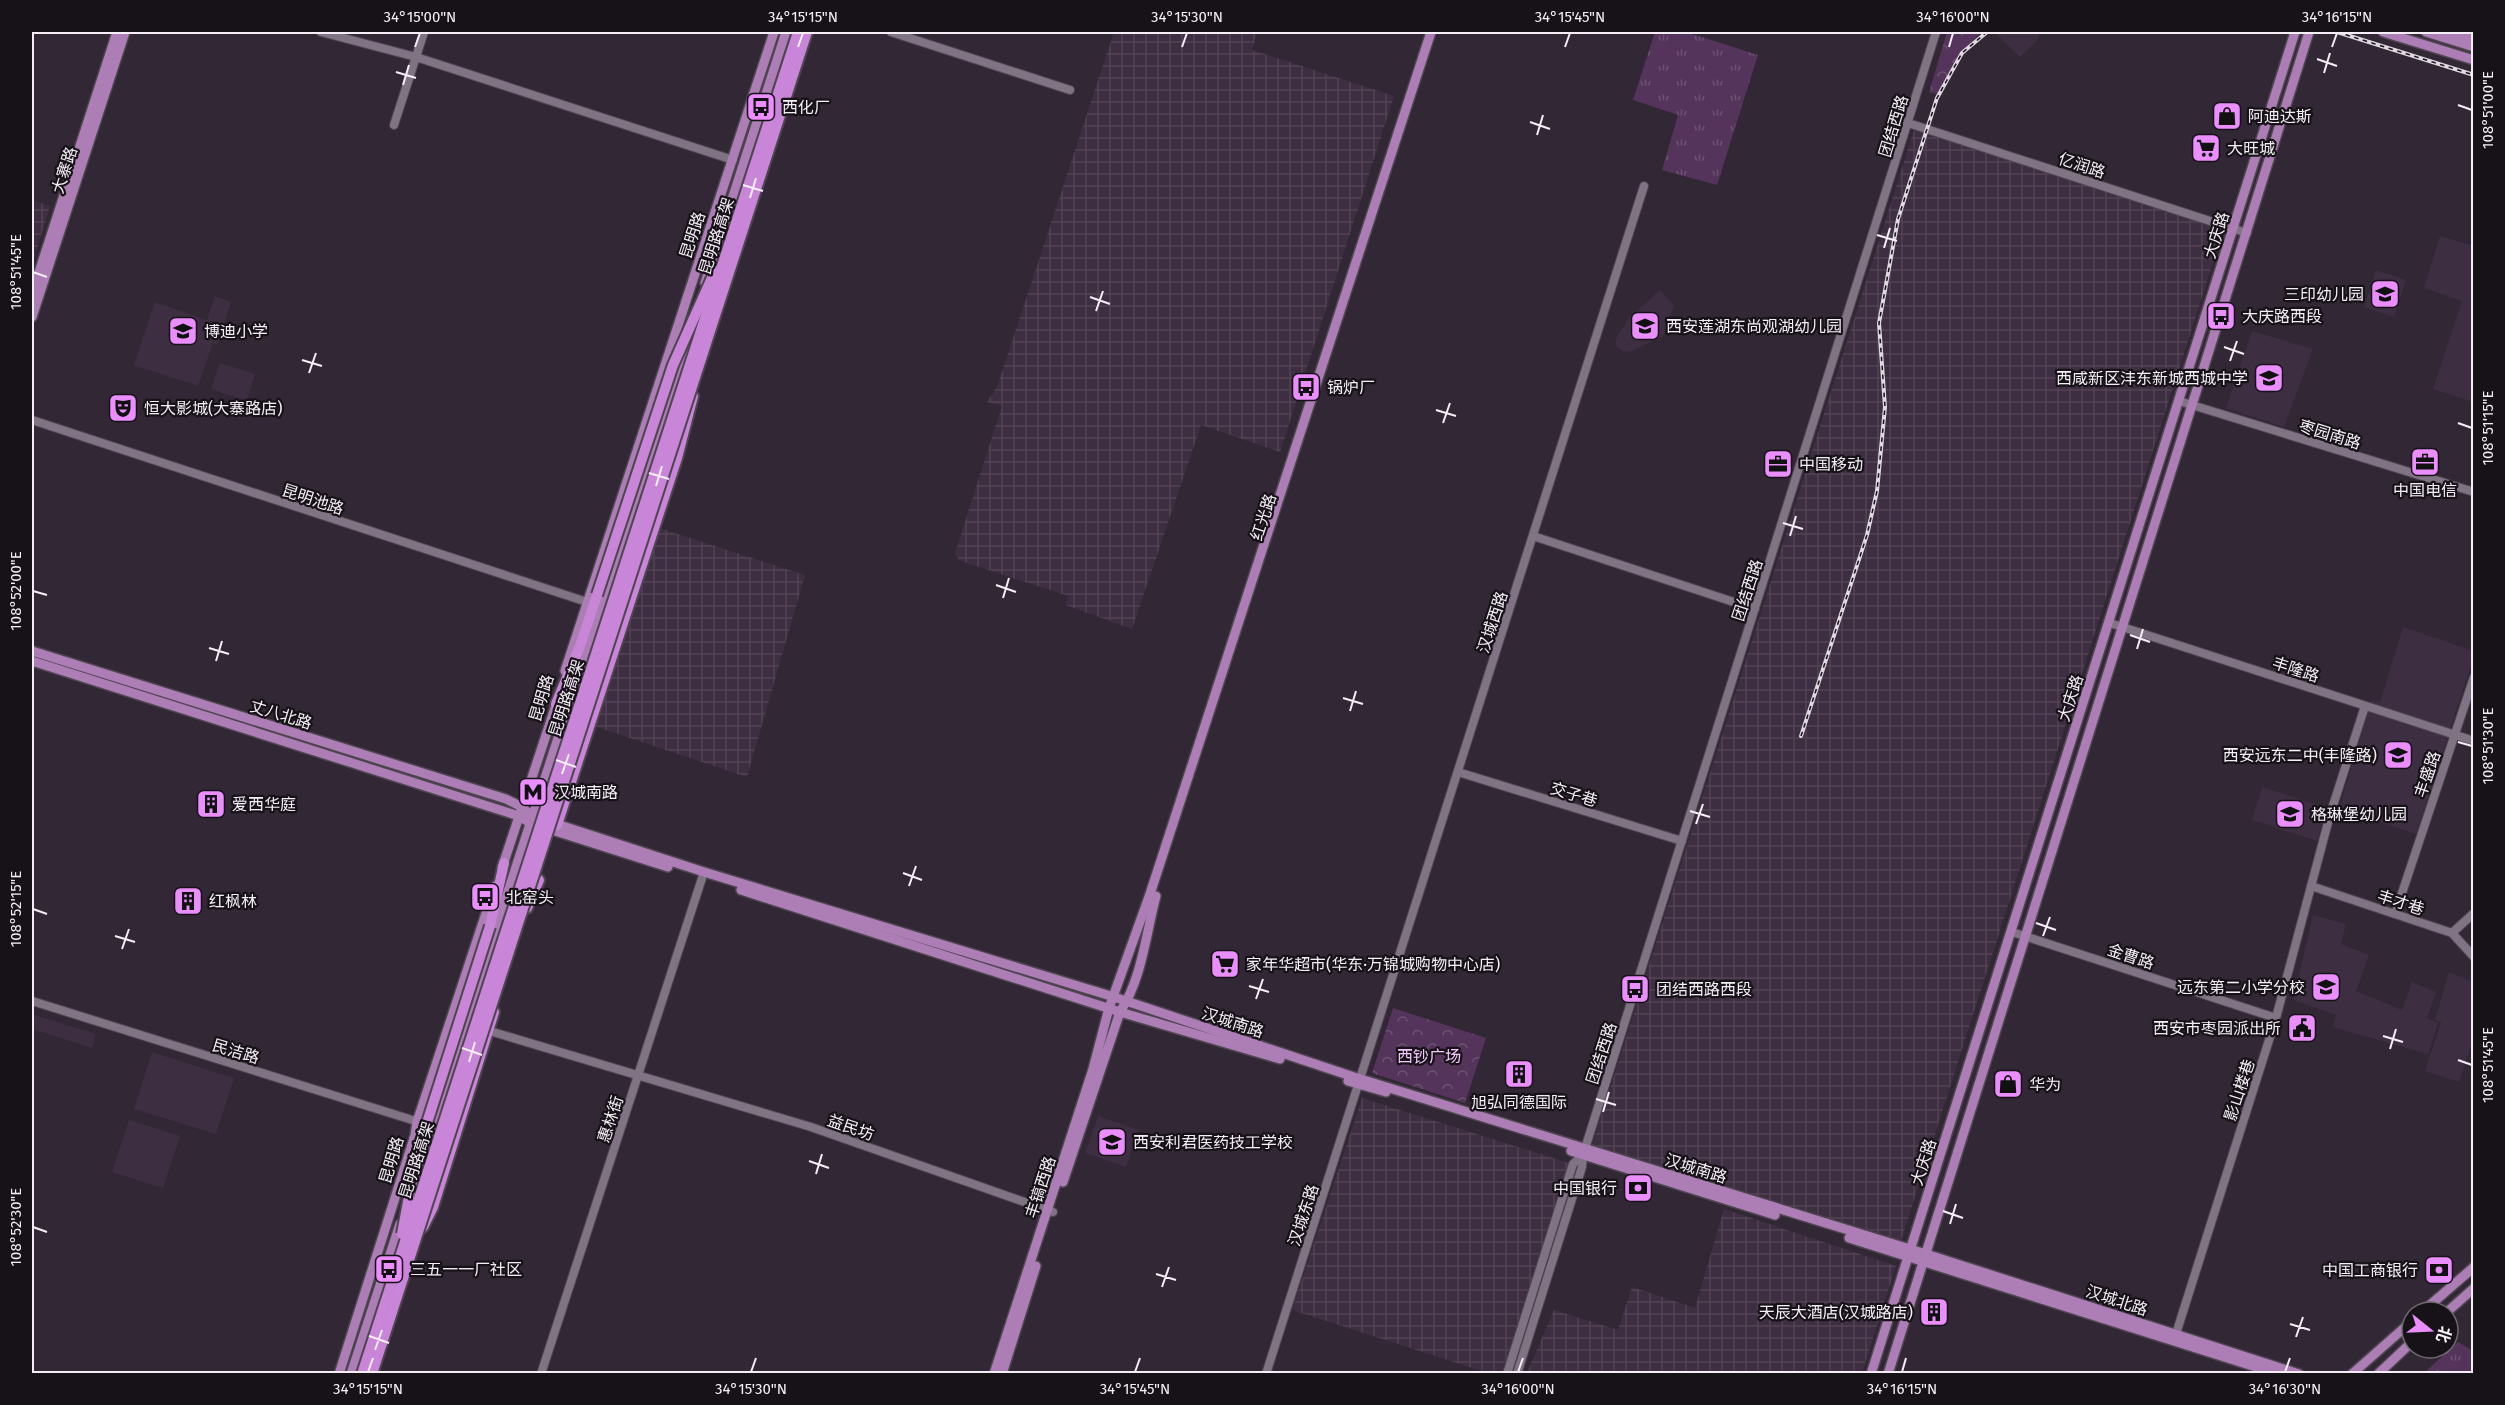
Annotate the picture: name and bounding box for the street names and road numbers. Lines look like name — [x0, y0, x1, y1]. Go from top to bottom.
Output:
street label: 团结西路 — [1875, 93, 1912, 160]
street label: 大寨路 — [48, 144, 81, 196]
street label: 亿润路 — [2056, 149, 2108, 182]
street label: 昆明路高架 — [695, 195, 738, 277]
street label: 昆明路 — [676, 209, 709, 261]
street label: 大庆路 — [2200, 209, 2233, 261]
street label: 枣园南路 — [2296, 416, 2363, 453]
street label: 昆明池路 — [279, 481, 346, 518]
street label: 红光路 — [1247, 491, 1280, 543]
street label: 团结西路 — [1729, 557, 1766, 624]
street label: 汉城西路 — [1474, 589, 1511, 656]
street label: 丰隆路 — [2270, 653, 2322, 686]
street label: 昆明路高架 — [545, 657, 588, 739]
street label: 昆明路 — [525, 672, 558, 724]
street label: 大庆路 — [2054, 672, 2087, 724]
street label: 丈八北路 — [247, 696, 314, 733]
street label: 丰盛路 — [2411, 748, 2444, 800]
street label: 交子巷 — [1548, 778, 1600, 811]
street label: 丰才巷 — [2375, 886, 2427, 919]
street label: 金曹路 — [2105, 940, 2157, 973]
street label: 汉城南路 — [1199, 1004, 1266, 1041]
street label: 团结西路 — [1583, 1020, 1620, 1087]
street label: 民洁路 — [210, 1035, 262, 1068]
street label: 影山楼巷 — [2221, 1057, 2258, 1124]
street label: 惠林街 — [594, 1093, 627, 1145]
street label: 益民坊 — [825, 1111, 877, 1144]
street label: 昆明路高架 — [395, 1119, 438, 1201]
street label: 昆明路 — [375, 1134, 408, 1186]
street label: 大庆路 — [1907, 1136, 1940, 1188]
street label: 汉城南路 — [1662, 1150, 1729, 1187]
street label: 丰镐西路 — [1022, 1154, 1059, 1221]
street label: 汉城东路 — [1285, 1182, 1322, 1249]
street label: 汉城北路 — [2083, 1282, 2150, 1319]

